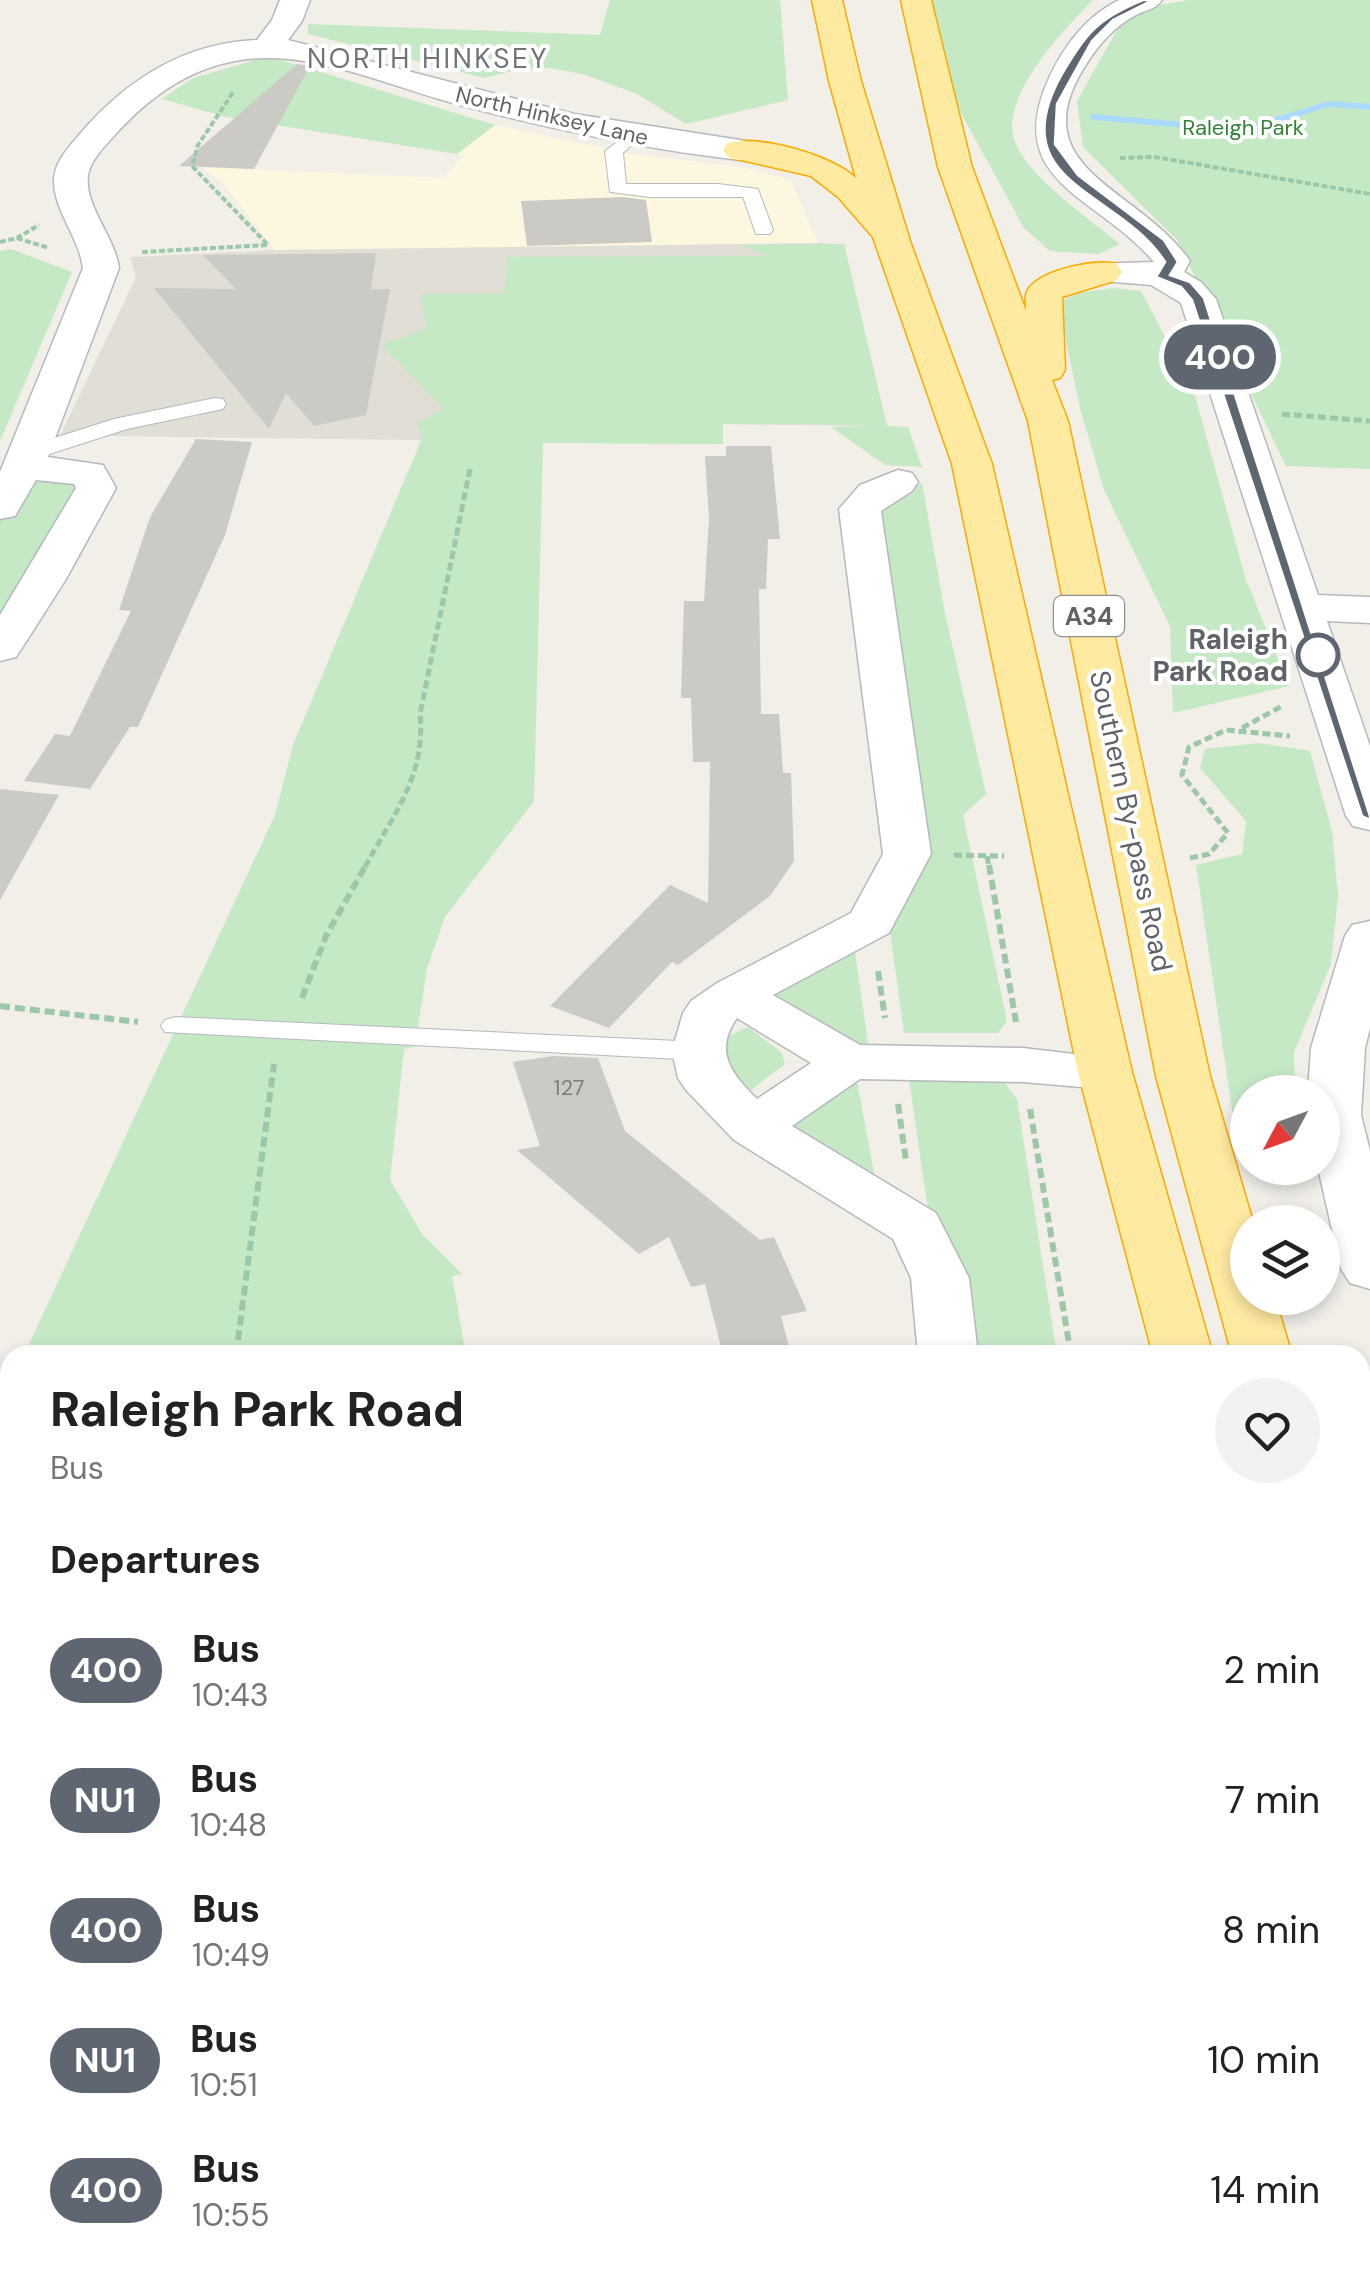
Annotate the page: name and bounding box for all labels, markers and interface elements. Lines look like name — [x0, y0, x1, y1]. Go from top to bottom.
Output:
district label: NORTH HINKSEY — [307, 40, 549, 77]
street label: North Hinksey Lane — [453, 80, 651, 152]
park label: Raleigh Park — [1182, 113, 1304, 142]
line badge: 400 — [1162, 324, 1278, 390]
text: 400 — [1184, 334, 1256, 380]
road number: A34 — [1054, 596, 1124, 636]
place label: Raleigh Park Road — [1152, 621, 1288, 690]
marker: Raleigh Park Road — [1297, 634, 1339, 676]
street label: Southern By-pass Road — [1081, 667, 1181, 975]
house number: 127 — [554, 1073, 584, 1102]
north arrow — [1230, 1075, 1340, 1185]
map controls — [1230, 1075, 1340, 1315]
button: layers — [1230, 1205, 1340, 1315]
text: Raleigh Park Road — [50, 1378, 464, 1441]
button: heart — [1215, 1378, 1320, 1483]
text: Bus — [50, 1447, 104, 1489]
text: Departures — [50, 1535, 261, 1585]
text: Bus — [192, 1624, 260, 1674]
text: 2 min — [1223, 1645, 1320, 1695]
text: 400 — [70, 1647, 142, 1693]
text: 10:43 — [192, 1674, 269, 1716]
text: Bus — [190, 1754, 258, 1804]
text: 7 min — [1225, 1775, 1320, 1825]
text: NU1 — [74, 1777, 136, 1823]
text: 10:48 — [190, 1804, 267, 1846]
text: Bus — [192, 1884, 260, 1934]
text: 8 min — [1222, 1905, 1320, 1955]
text: 400 — [70, 1907, 142, 1953]
text: 10:49 — [192, 1934, 270, 1976]
text: Bus — [190, 2014, 258, 2064]
text: 10 min — [1207, 2035, 1320, 2085]
text: NU1 — [74, 2037, 136, 2083]
text: 10:51 — [190, 2064, 258, 2106]
text: Bus — [192, 2144, 260, 2194]
text: 14 min — [1210, 2165, 1320, 2215]
text: 400 — [70, 2167, 142, 2213]
text: 10:55 — [192, 2194, 269, 2236]

